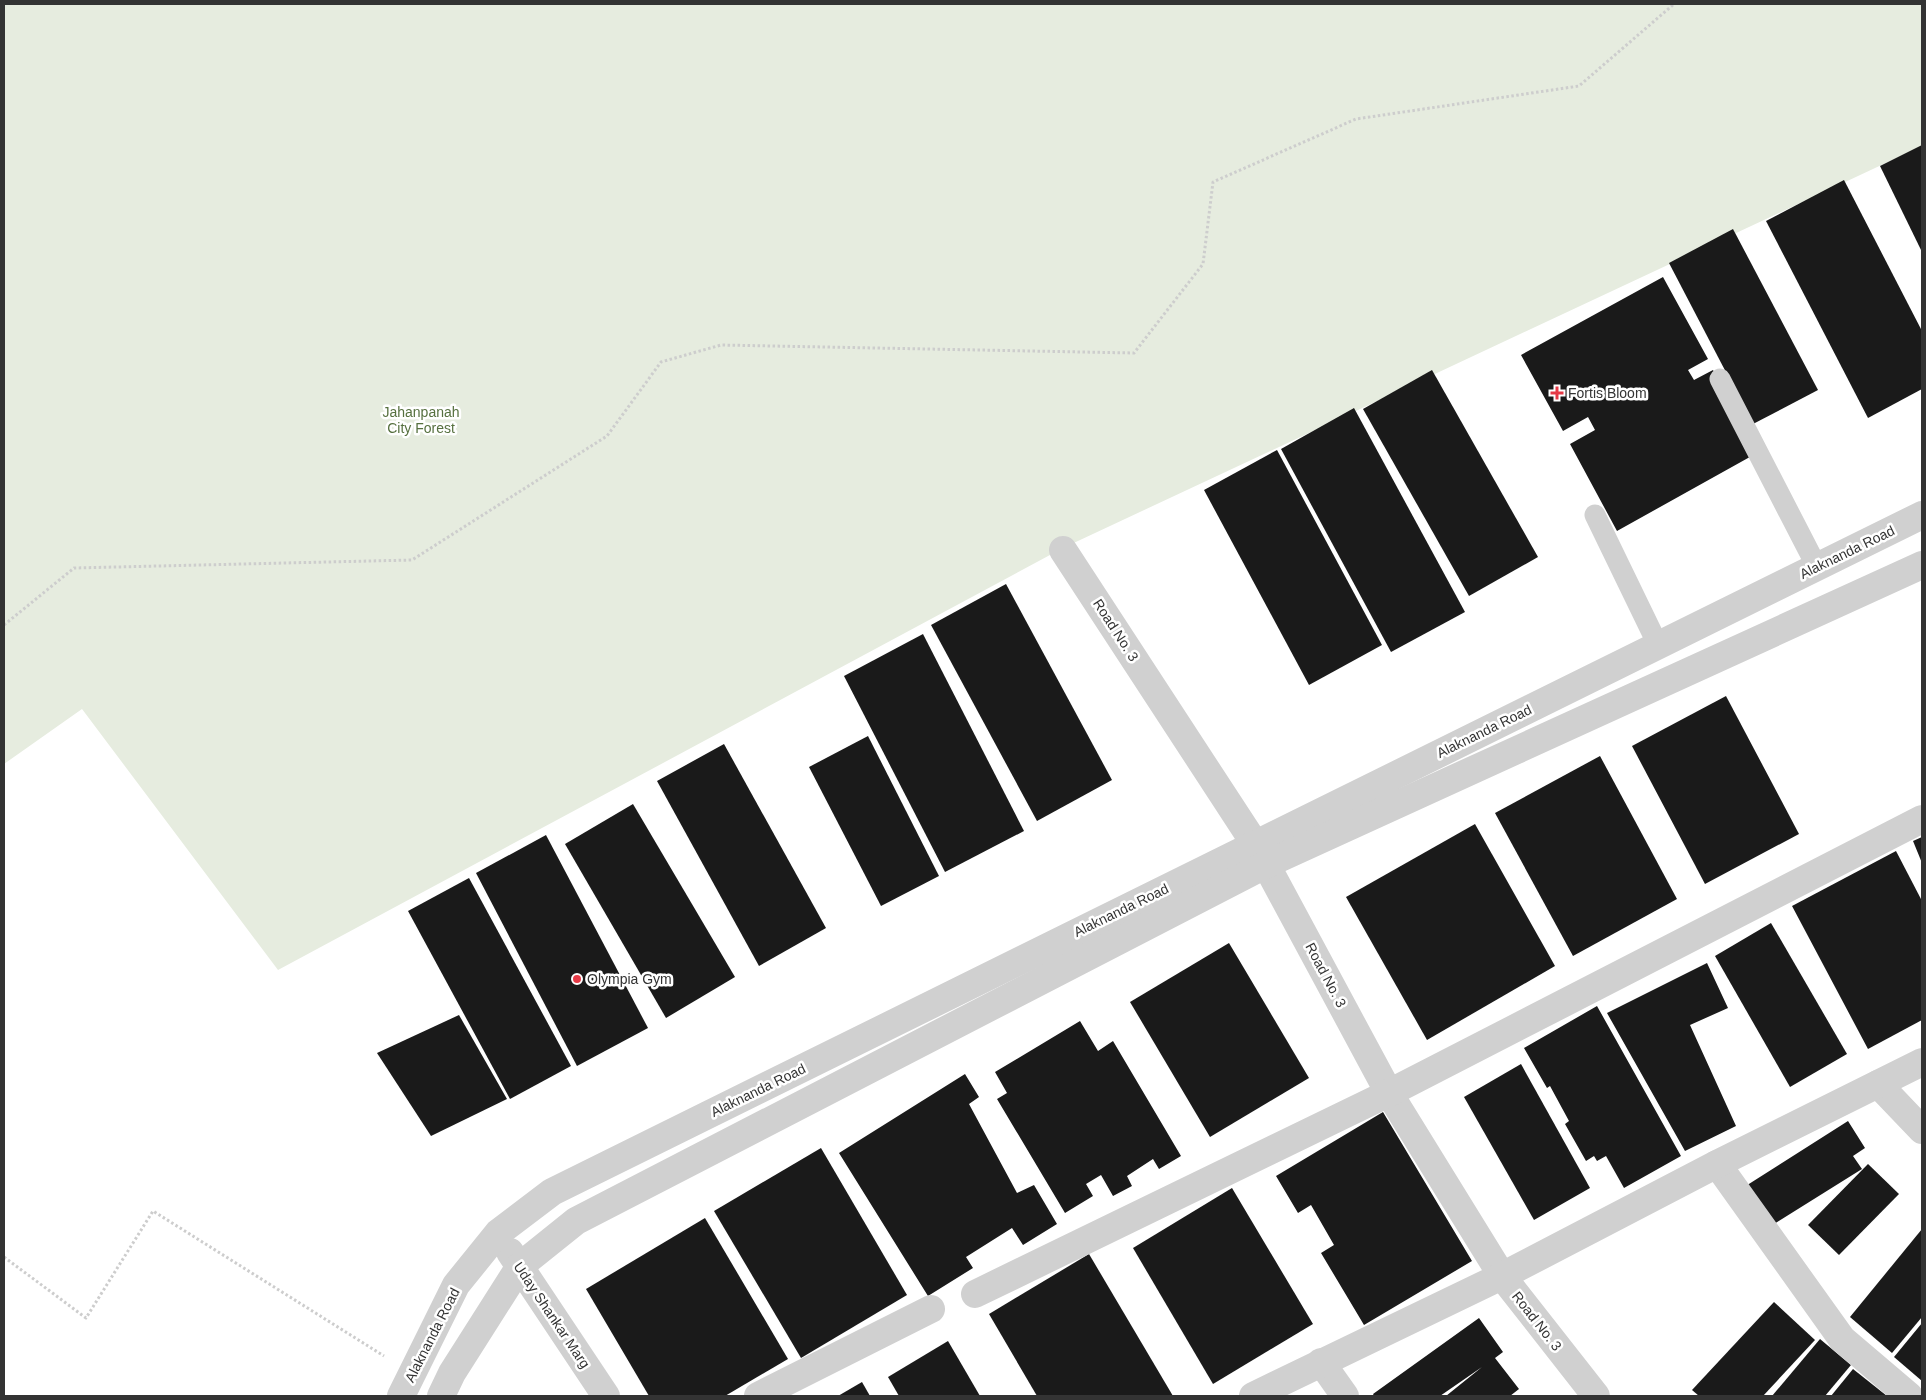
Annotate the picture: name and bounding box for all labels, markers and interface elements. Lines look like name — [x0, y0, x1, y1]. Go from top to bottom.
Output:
place label: Fortis Bloom — [1568, 385, 1647, 401]
marker: Fortis Bloom — [1550, 386, 1564, 400]
park label: Jahanpanah City Forest — [382, 404, 460, 436]
street label: Alaknanda Road — [1797, 522, 1897, 582]
street label: Road No. 3 — [1090, 596, 1142, 664]
street label: Alaknanda Road — [1434, 701, 1534, 761]
street label: Alaknanda Road — [1071, 880, 1171, 940]
street label: Road No. 3 — [1302, 940, 1350, 1010]
place label: Olympia Gym — [587, 971, 672, 987]
marker: Olympia Gym — [571, 973, 583, 985]
street label: Alaknanda Road — [708, 1060, 808, 1120]
street label: Uday Shankar Marg — [511, 1259, 593, 1371]
street label: Alaknanda Road — [401, 1285, 463, 1385]
street label: Road No. 3 — [1509, 1288, 1565, 1354]

